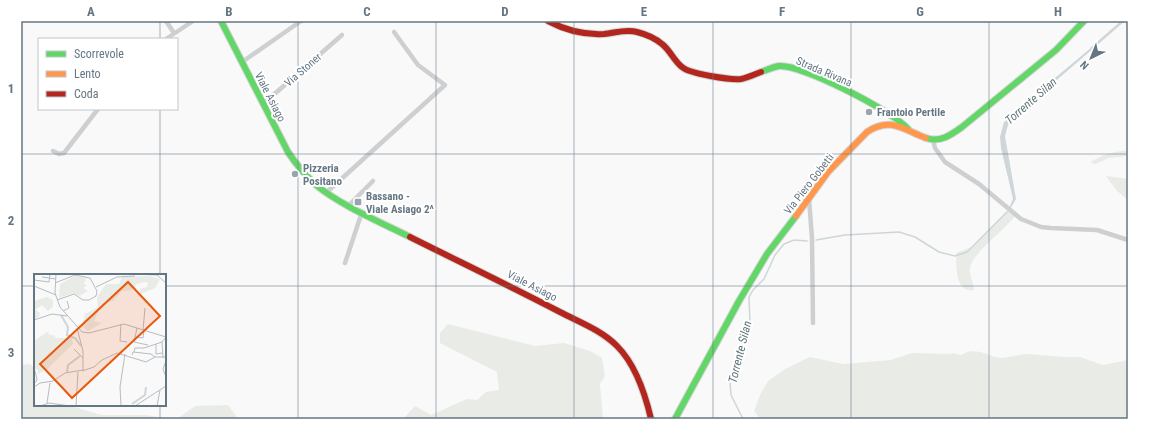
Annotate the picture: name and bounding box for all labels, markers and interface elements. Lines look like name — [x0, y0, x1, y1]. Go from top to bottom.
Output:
text: A — [87, 4, 95, 19]
text: B — [225, 4, 233, 19]
text: C — [363, 4, 371, 19]
text: D — [501, 4, 509, 19]
text: E — [641, 4, 648, 19]
text: F — [779, 4, 785, 19]
text: G — [916, 4, 924, 19]
text: H — [1054, 4, 1062, 19]
legend — [38, 38, 178, 110]
north arrow — [1071, 38, 1111, 78]
text: Scorrevole — [74, 47, 124, 61]
street label: Via Stoner — [282, 50, 325, 90]
street label: Strada Rivana — [794, 54, 854, 90]
text: N — [1077, 58, 1091, 72]
text: Lento — [74, 67, 101, 81]
street label: Viale Asiago — [252, 70, 288, 125]
water label: Torrente Silan — [1002, 75, 1060, 127]
text: 1 — [8, 81, 14, 96]
text: Coda — [74, 87, 99, 101]
place label: Frantoio Pertile — [877, 106, 945, 119]
marker: Frantoio Pertile — [864, 107, 874, 117]
street label: Via Piero Gobetti — [781, 151, 837, 217]
place label: Pizzeria Positano — [303, 162, 342, 188]
marker: Pizzeria Positano — [290, 169, 300, 179]
place label: Bassano - Viale Asiago 2^ — [366, 190, 435, 216]
marker: Bassano - Viale Asiago 2^ — [353, 197, 363, 207]
text: 2 — [8, 213, 15, 228]
street label: Viale Asiago — [505, 268, 560, 304]
inset map — [34, 274, 166, 406]
water label: Torrente Silan — [726, 319, 755, 385]
text: 3 — [8, 345, 14, 360]

